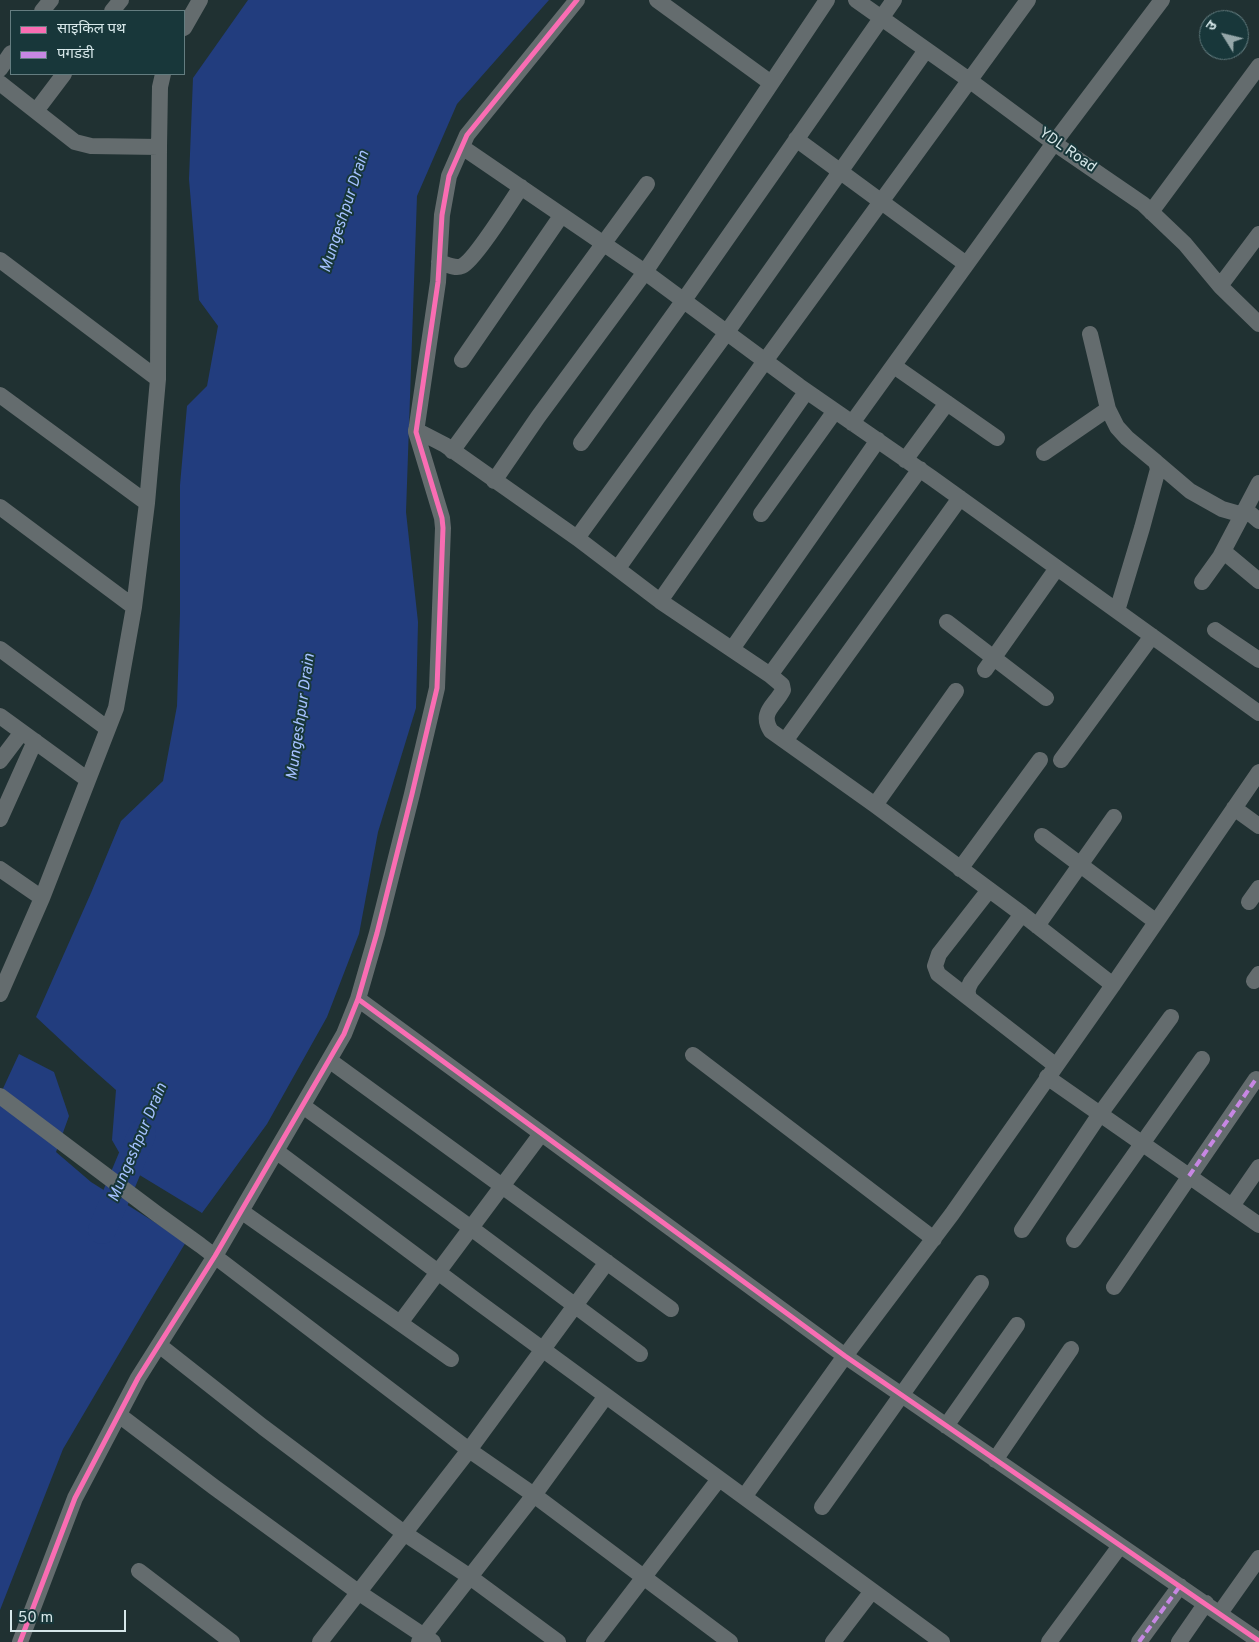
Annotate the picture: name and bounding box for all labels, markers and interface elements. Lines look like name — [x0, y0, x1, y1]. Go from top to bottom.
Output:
legend — [10, 10, 185, 75]
north arrow — [1199, 10, 1249, 60]
text: उ — [1203, 18, 1222, 35]
text: साइकिल पथ — [57, 20, 126, 39]
text: पगडंडी — [57, 45, 94, 64]
street label: YDL Road — [1035, 125, 1099, 177]
water label: Mungeshpur Drain — [317, 149, 375, 275]
water label: Mungeshpur Drain — [284, 653, 320, 781]
water label: Mungeshpur Drain — [105, 1081, 173, 1205]
scale bar — [12, 1600, 129, 1632]
text: 50 m — [18, 1609, 53, 1628]

